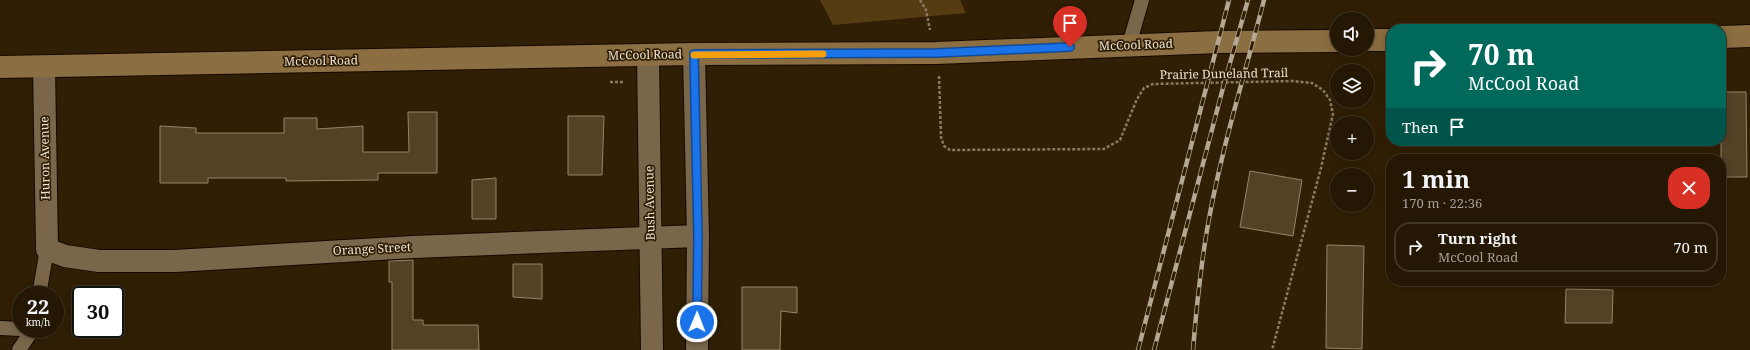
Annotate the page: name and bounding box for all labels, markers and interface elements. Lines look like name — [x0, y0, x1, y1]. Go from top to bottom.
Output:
pin — [1053, 6, 1087, 47]
icon: arrive — [1059, 12, 1081, 34]
map controls — [1330, 12, 1374, 212]
button: sound — [1330, 12, 1374, 56]
street label: McCool Road — [1099, 35, 1174, 54]
text: 70 m — [1468, 35, 1535, 73]
icon: right — [1402, 40, 1454, 92]
street label: McCool Road — [608, 45, 683, 64]
street label: McCool Road — [284, 51, 359, 70]
street label: Prairie Duneland Trail — [1160, 64, 1289, 83]
button: layers — [1330, 64, 1374, 108]
text: McCool Road — [1468, 71, 1579, 95]
street label: Huron Avenue — [35, 116, 54, 200]
button: + — [1330, 116, 1374, 160]
icon: arrive — [1446, 116, 1468, 138]
text: Then — [1402, 117, 1438, 137]
text: 1 min — [1402, 162, 1470, 195]
street label: Bush Avenue — [640, 166, 659, 240]
button: close — [1668, 167, 1710, 209]
button: − — [1330, 168, 1374, 212]
text: 170 m · 22:36 — [1402, 194, 1482, 212]
text: Turn right — [1438, 228, 1517, 248]
icon: right — [1404, 236, 1426, 258]
text: 70 m — [1673, 237, 1708, 257]
street label: Orange Street — [332, 238, 412, 259]
text: McCool Road — [1438, 248, 1518, 266]
speed limit sign: 30 — [72, 286, 124, 338]
text: 22 — [27, 293, 49, 320]
position arrow — [676, 301, 718, 343]
text: km/h — [26, 315, 50, 329]

